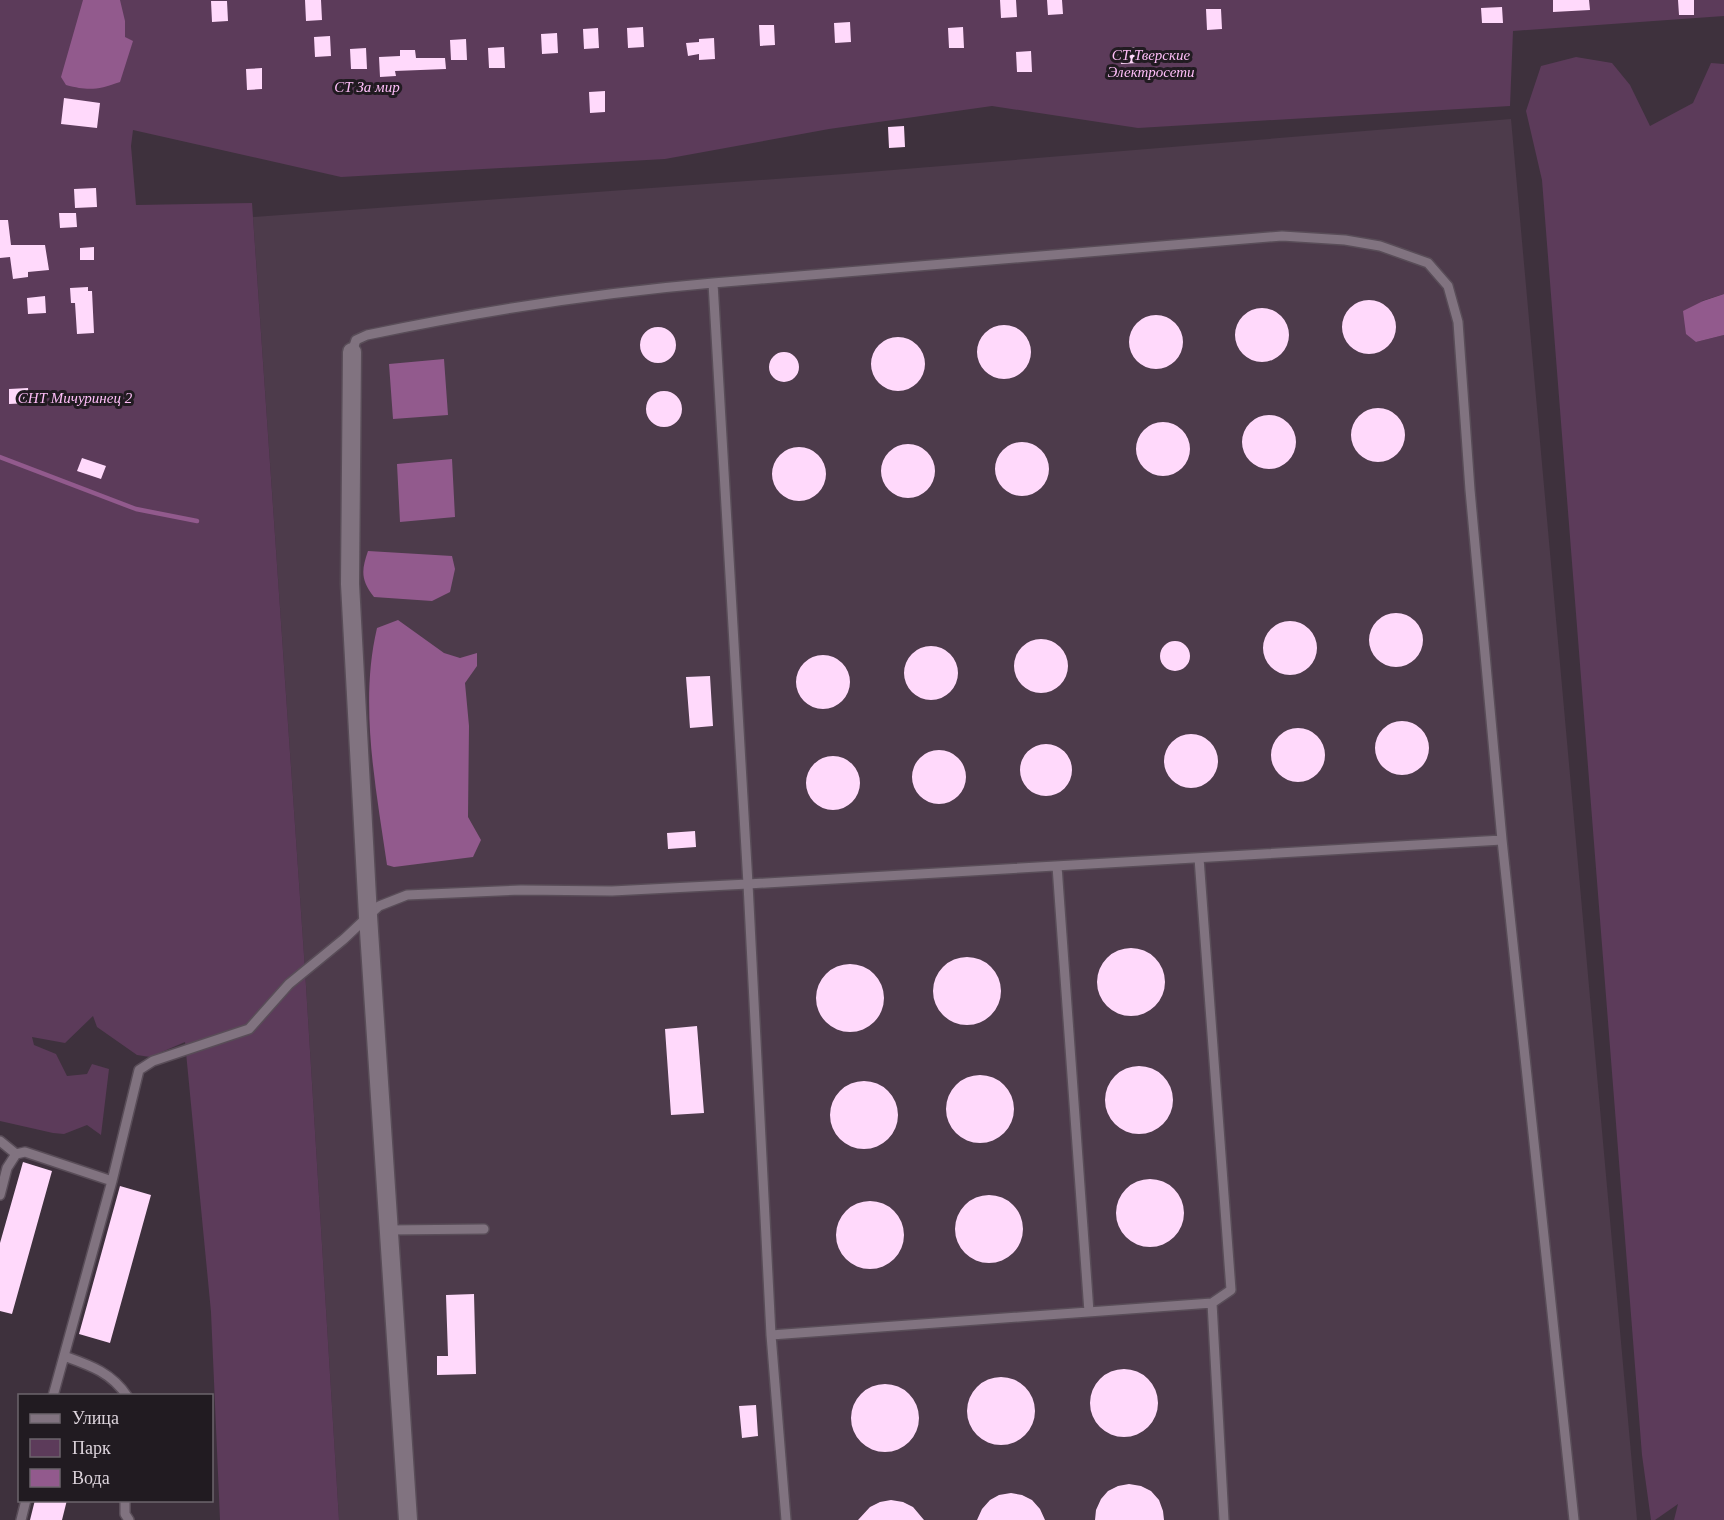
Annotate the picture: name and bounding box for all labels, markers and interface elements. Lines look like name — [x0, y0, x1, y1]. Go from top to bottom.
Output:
park label: СТ Тверские Электросети — [1107, 47, 1195, 80]
park label: СТ За мир — [334, 79, 400, 95]
park label: СНТ Мичуринец 2 — [18, 390, 133, 406]
legend — [18, 1394, 213, 1502]
text: Улица — [72, 1408, 119, 1428]
text: Парк — [72, 1438, 111, 1458]
text: Вода — [72, 1468, 110, 1488]

